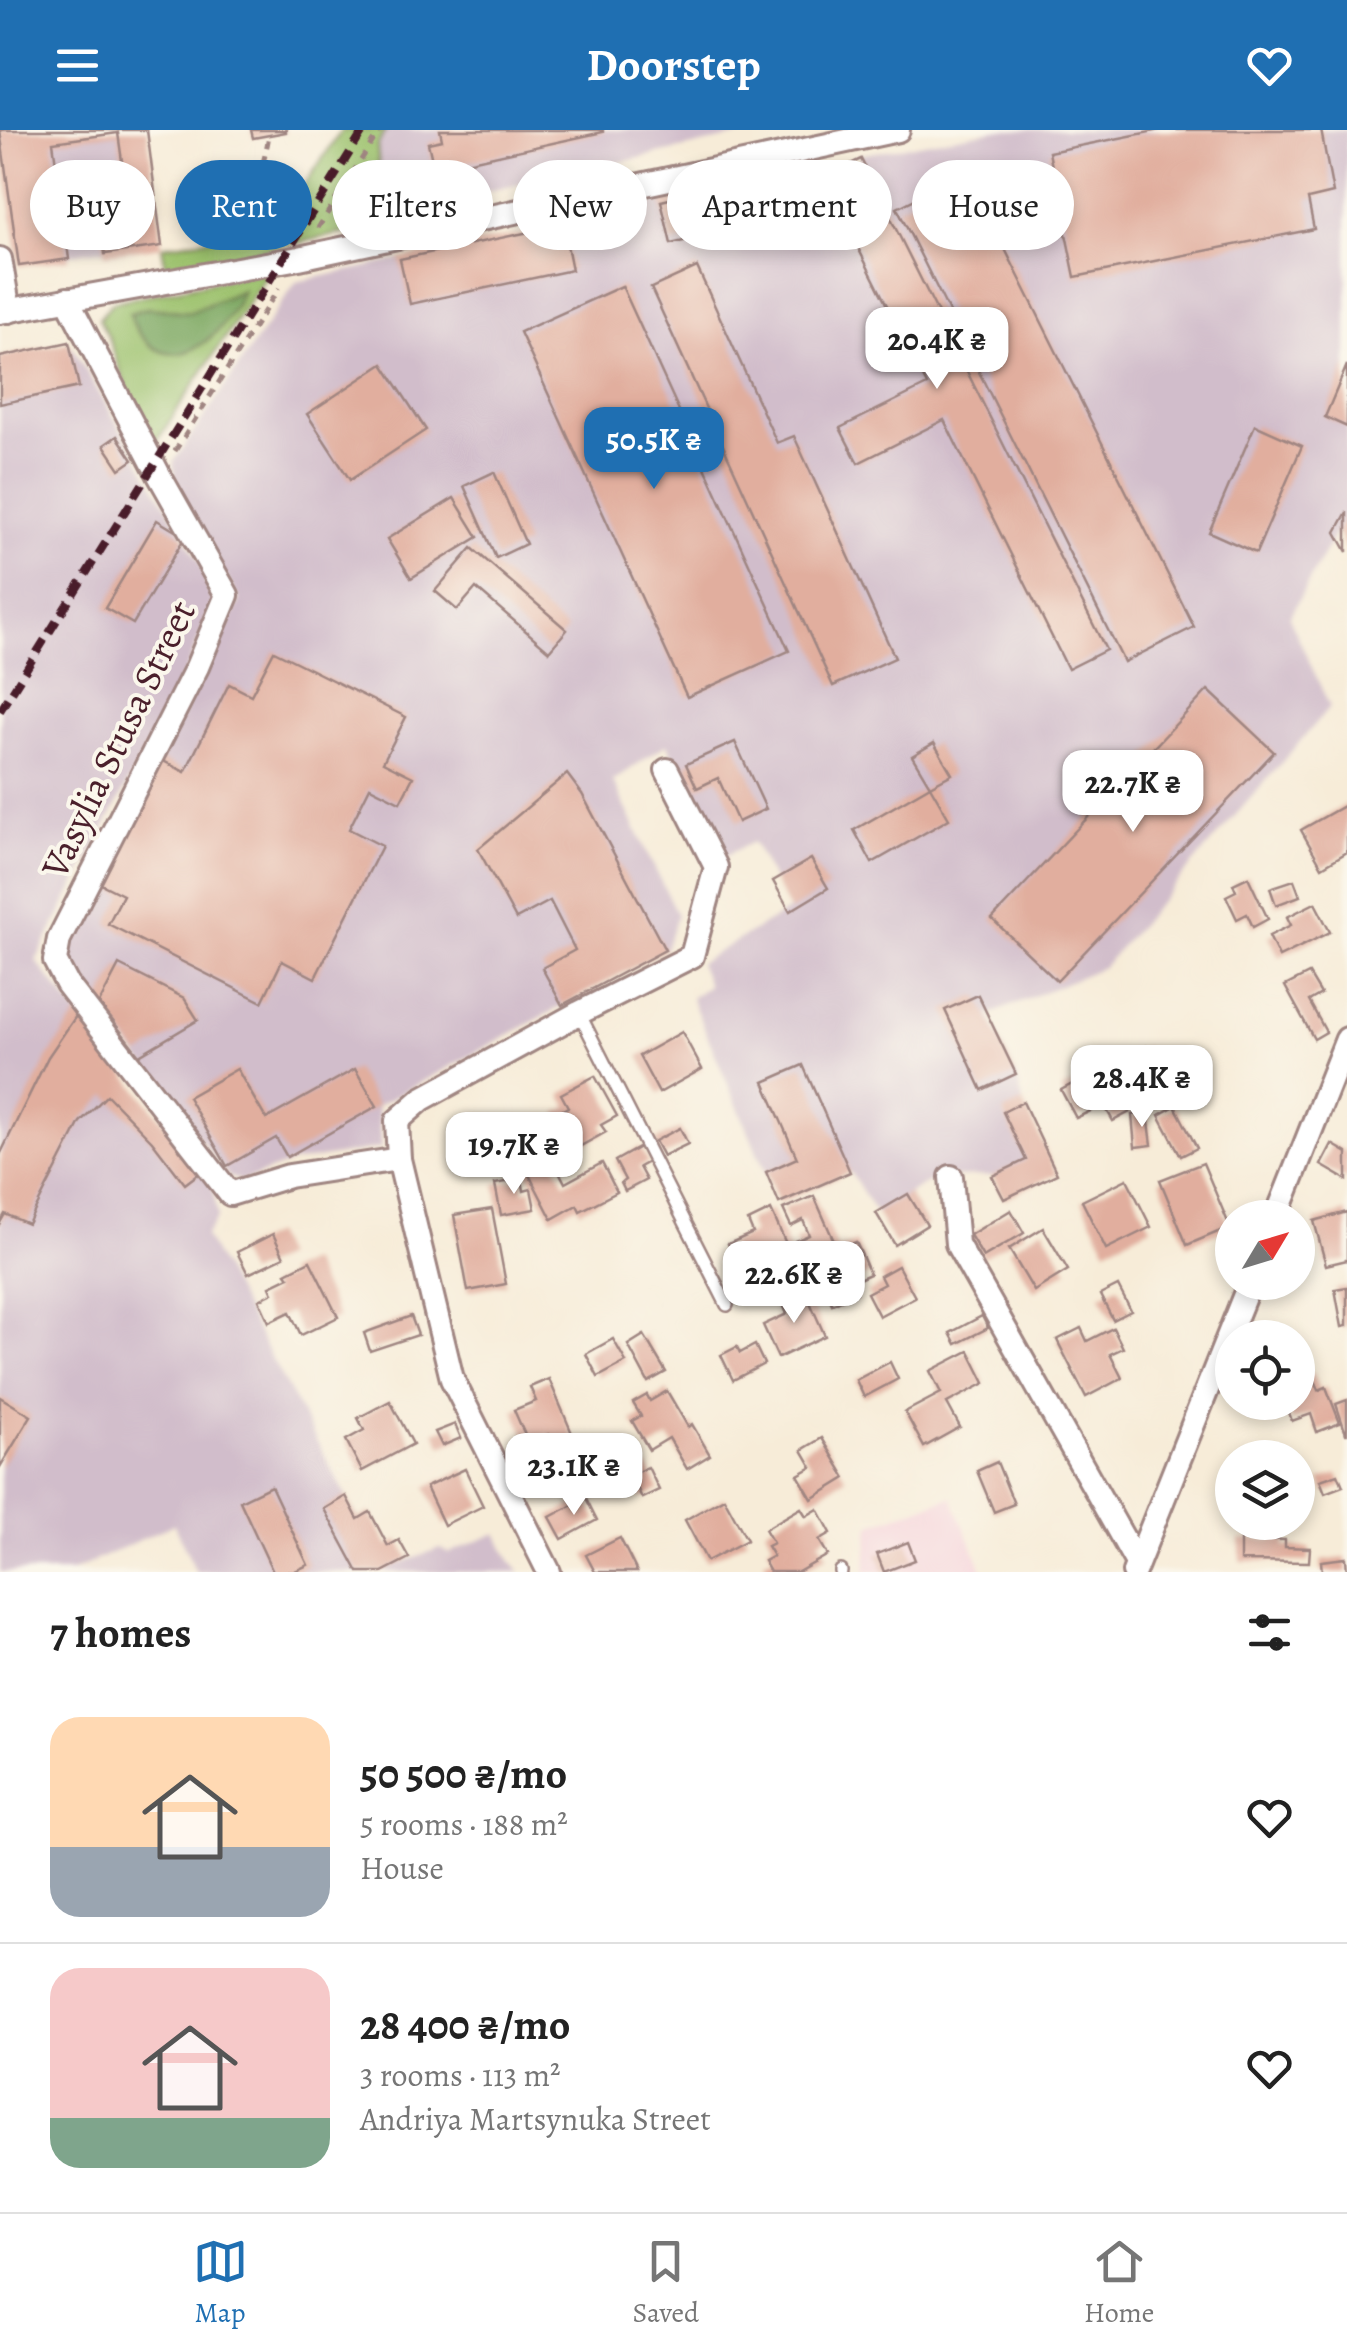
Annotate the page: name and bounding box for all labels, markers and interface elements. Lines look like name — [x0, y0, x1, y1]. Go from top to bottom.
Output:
text: Doorstep — [586, 34, 761, 96]
icon: menu — [50, 38, 105, 93]
icon: heart — [1242, 38, 1297, 93]
chip: Buy — [30, 160, 155, 250]
chip: Rent — [175, 160, 312, 250]
chip: Filters — [332, 160, 493, 250]
chip: New — [513, 160, 647, 250]
chip: Apartment — [667, 160, 892, 250]
chip: House — [912, 160, 1074, 250]
pin: 20.4K ₴ — [845, 307, 1029, 392]
text: 20.4K ₴ — [887, 317, 987, 361]
pin: 50.5K ₴ — [562, 407, 746, 492]
text: 50.5K ₴ — [606, 417, 702, 461]
street label: Vasylia Stusa Street — [28, 592, 208, 887]
pin: 22.7K ₴ — [1041, 750, 1225, 835]
text: 22.7K ₴ — [1084, 760, 1182, 804]
pin: 28.4K ₴ — [1050, 1045, 1234, 1130]
text: 28.4K ₴ — [1093, 1055, 1191, 1099]
pin: 19.7K ₴ — [422, 1112, 606, 1197]
text: 19.7K ₴ — [468, 1122, 560, 1166]
north arrow — [1215, 1200, 1315, 1300]
map controls — [1215, 1200, 1315, 1540]
pin: 22.6K ₴ — [702, 1241, 886, 1326]
text: 22.6K ₴ — [745, 1251, 843, 1295]
button: locate — [1215, 1320, 1315, 1420]
pin: 23.1K ₴ — [482, 1433, 666, 1518]
button: layers — [1215, 1440, 1315, 1540]
text: 23.1K ₴ — [527, 1443, 621, 1487]
text: 7 homes — [50, 1604, 191, 1661]
icon: filters — [1242, 1605, 1297, 1660]
text: 50 500 ₴/mo — [360, 1745, 567, 1802]
icon: home — [130, 1757, 250, 1877]
icon: heart — [1242, 1790, 1297, 1845]
text: 5 rooms · 188 m² — [360, 1802, 568, 1846]
text: House — [360, 1846, 444, 1890]
text: 28 400 ₴/mo — [360, 1996, 570, 2053]
icon: home — [130, 2008, 250, 2128]
icon: heart — [1242, 2041, 1297, 2096]
text: 3 rooms · 113 m² — [360, 2053, 561, 2097]
text: Andriya Martsynuka Street — [360, 2097, 711, 2141]
tab: Map — [193, 2234, 248, 2332]
tab: Saved — [633, 2234, 699, 2332]
tab: Home — [1084, 2234, 1154, 2332]

